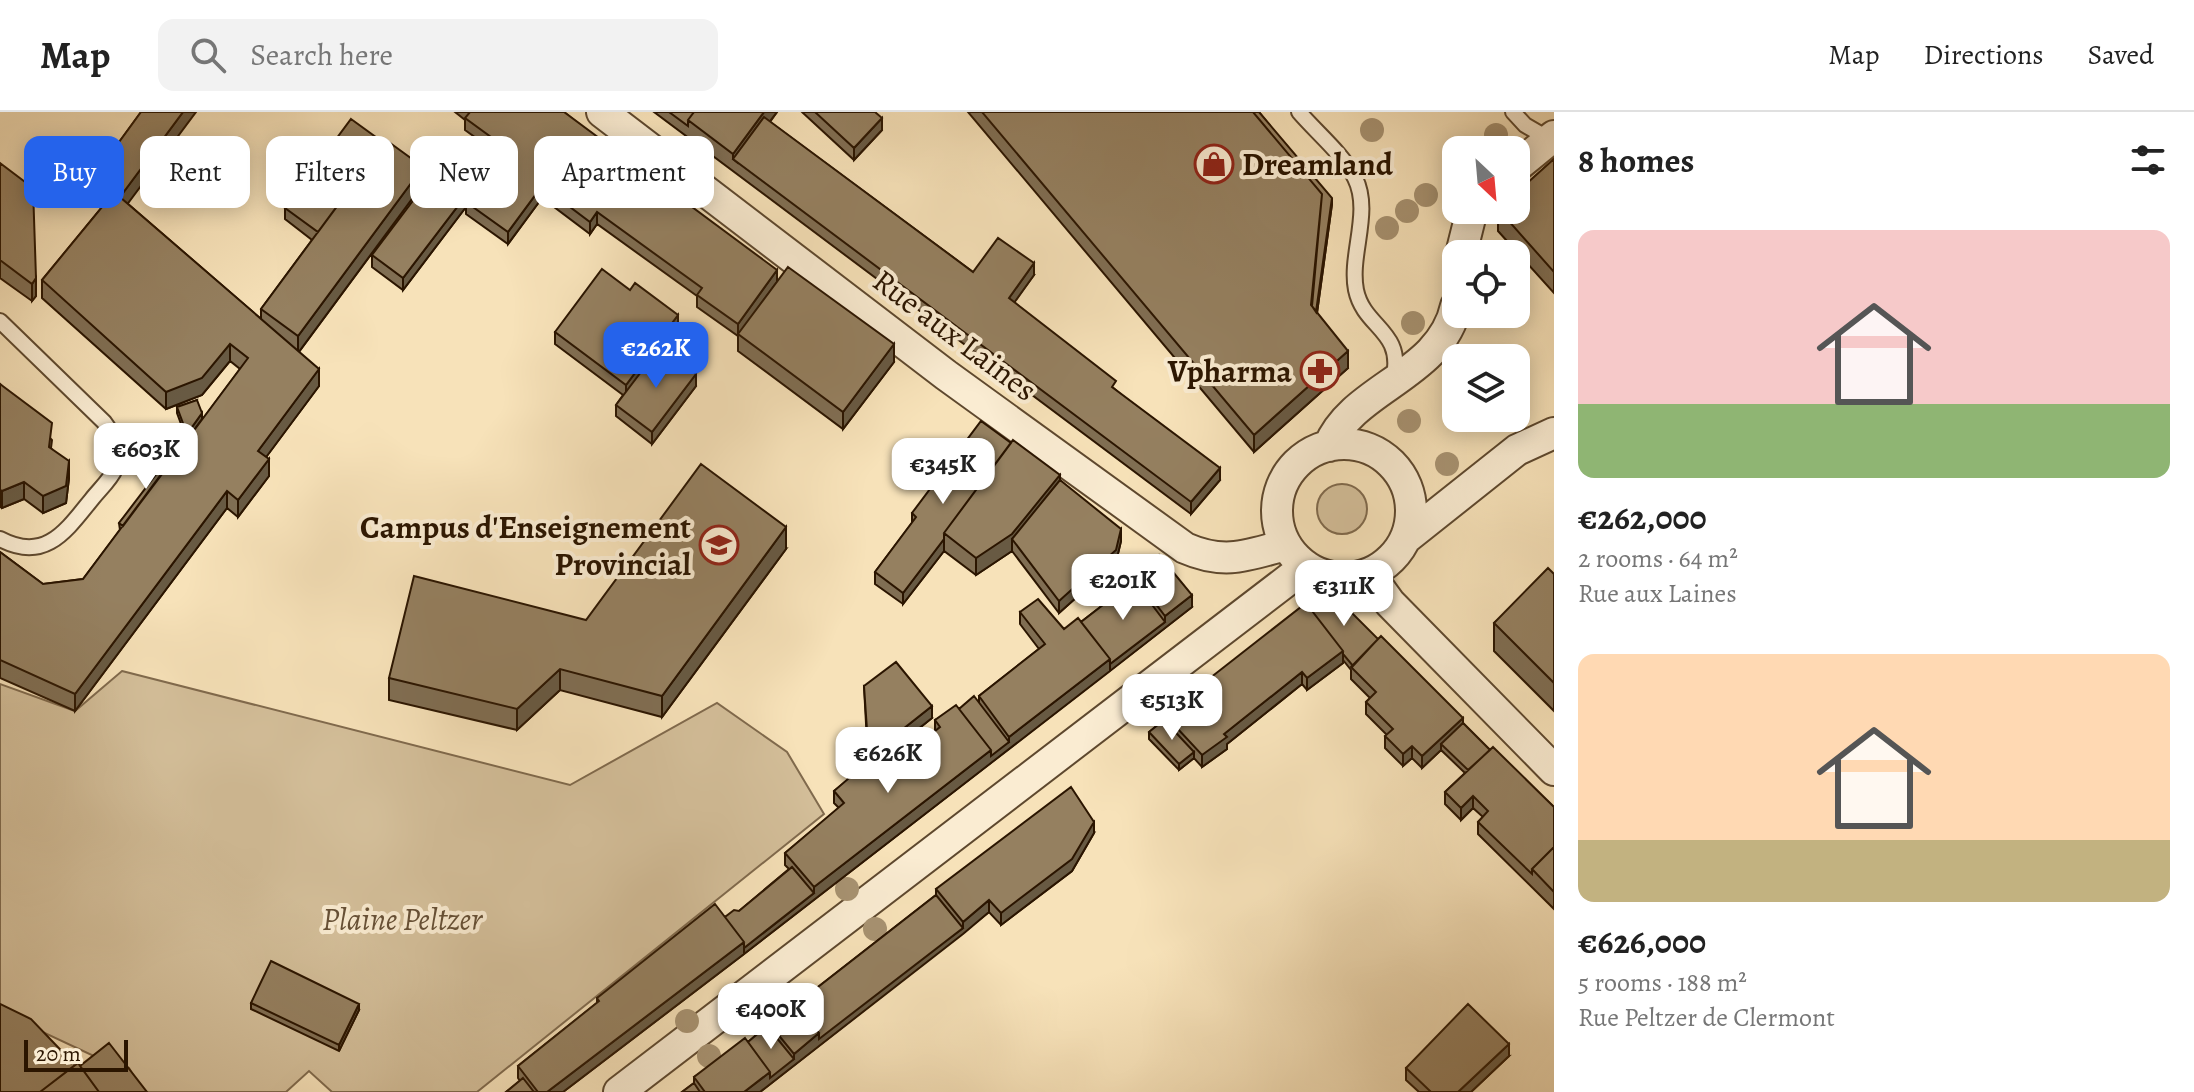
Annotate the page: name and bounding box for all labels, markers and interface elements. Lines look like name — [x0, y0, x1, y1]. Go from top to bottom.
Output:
search box — [158, 19, 718, 91]
text: Map — [40, 29, 110, 81]
icon: search — [186, 33, 230, 77]
text: Search here — [250, 35, 393, 75]
text: Map — [1828, 36, 1879, 74]
text: Directions — [1923, 36, 2044, 74]
text: Saved — [2088, 36, 2154, 74]
chip: Buy — [24, 136, 124, 208]
chip: Rent — [140, 136, 250, 208]
chip: Filters — [266, 136, 394, 208]
chip: New — [410, 136, 518, 208]
chip: Apartment — [534, 136, 714, 208]
north arrow — [1442, 136, 1530, 224]
map controls — [1442, 136, 1530, 432]
text: 8 homes — [1578, 137, 1694, 184]
icon: filters — [2126, 138, 2170, 182]
place label: Dreamland — [1242, 142, 1394, 186]
shop icon: Dreamland — [1193, 143, 1235, 185]
button: locate — [1442, 240, 1530, 328]
street label: Rue aux Laines — [864, 259, 1046, 411]
icon: home — [1802, 282, 1946, 426]
pin: €262K — [600, 322, 712, 390]
text: €262K — [621, 330, 691, 365]
button: layers — [1442, 344, 1530, 432]
place label: Vpharma — [1167, 349, 1293, 393]
pharmacy icon: Vpharma — [1299, 350, 1341, 392]
pin: €603K — [90, 423, 202, 491]
text: €603K — [112, 431, 180, 466]
pin: €345K — [887, 438, 999, 506]
text: €345K — [910, 446, 976, 481]
text: €262,000 — [1578, 494, 1707, 541]
place label: Campus d'Enseignement Provincial — [360, 505, 692, 586]
school or university icon: Campus d'Enseignement Provincial — [698, 524, 740, 566]
text: 2 rooms · 64 m² — [1578, 541, 1738, 576]
pin: €201K — [1067, 554, 1179, 622]
pin: €311K — [1288, 560, 1400, 628]
text: €201K — [1090, 562, 1156, 597]
text: €311K — [1313, 568, 1375, 603]
text: Rue aux Laines — [1578, 576, 1737, 611]
pin: €513K — [1116, 674, 1228, 742]
text: €513K — [1140, 682, 1204, 717]
icon: home — [1802, 706, 1946, 850]
pin: €626K — [832, 727, 944, 795]
text: €626K — [854, 735, 922, 770]
park label: Plaine Peltzer — [322, 897, 483, 941]
text: €626,000 — [1578, 918, 1706, 965]
text: 5 rooms · 188 m² — [1578, 965, 1747, 1000]
pin: €400K — [715, 983, 827, 1051]
text: €400K — [736, 991, 806, 1026]
text: Rue Peltzer de Clermont — [1578, 1000, 1835, 1035]
scale bar — [24, 1036, 128, 1072]
text: 20 m — [36, 1039, 81, 1069]

